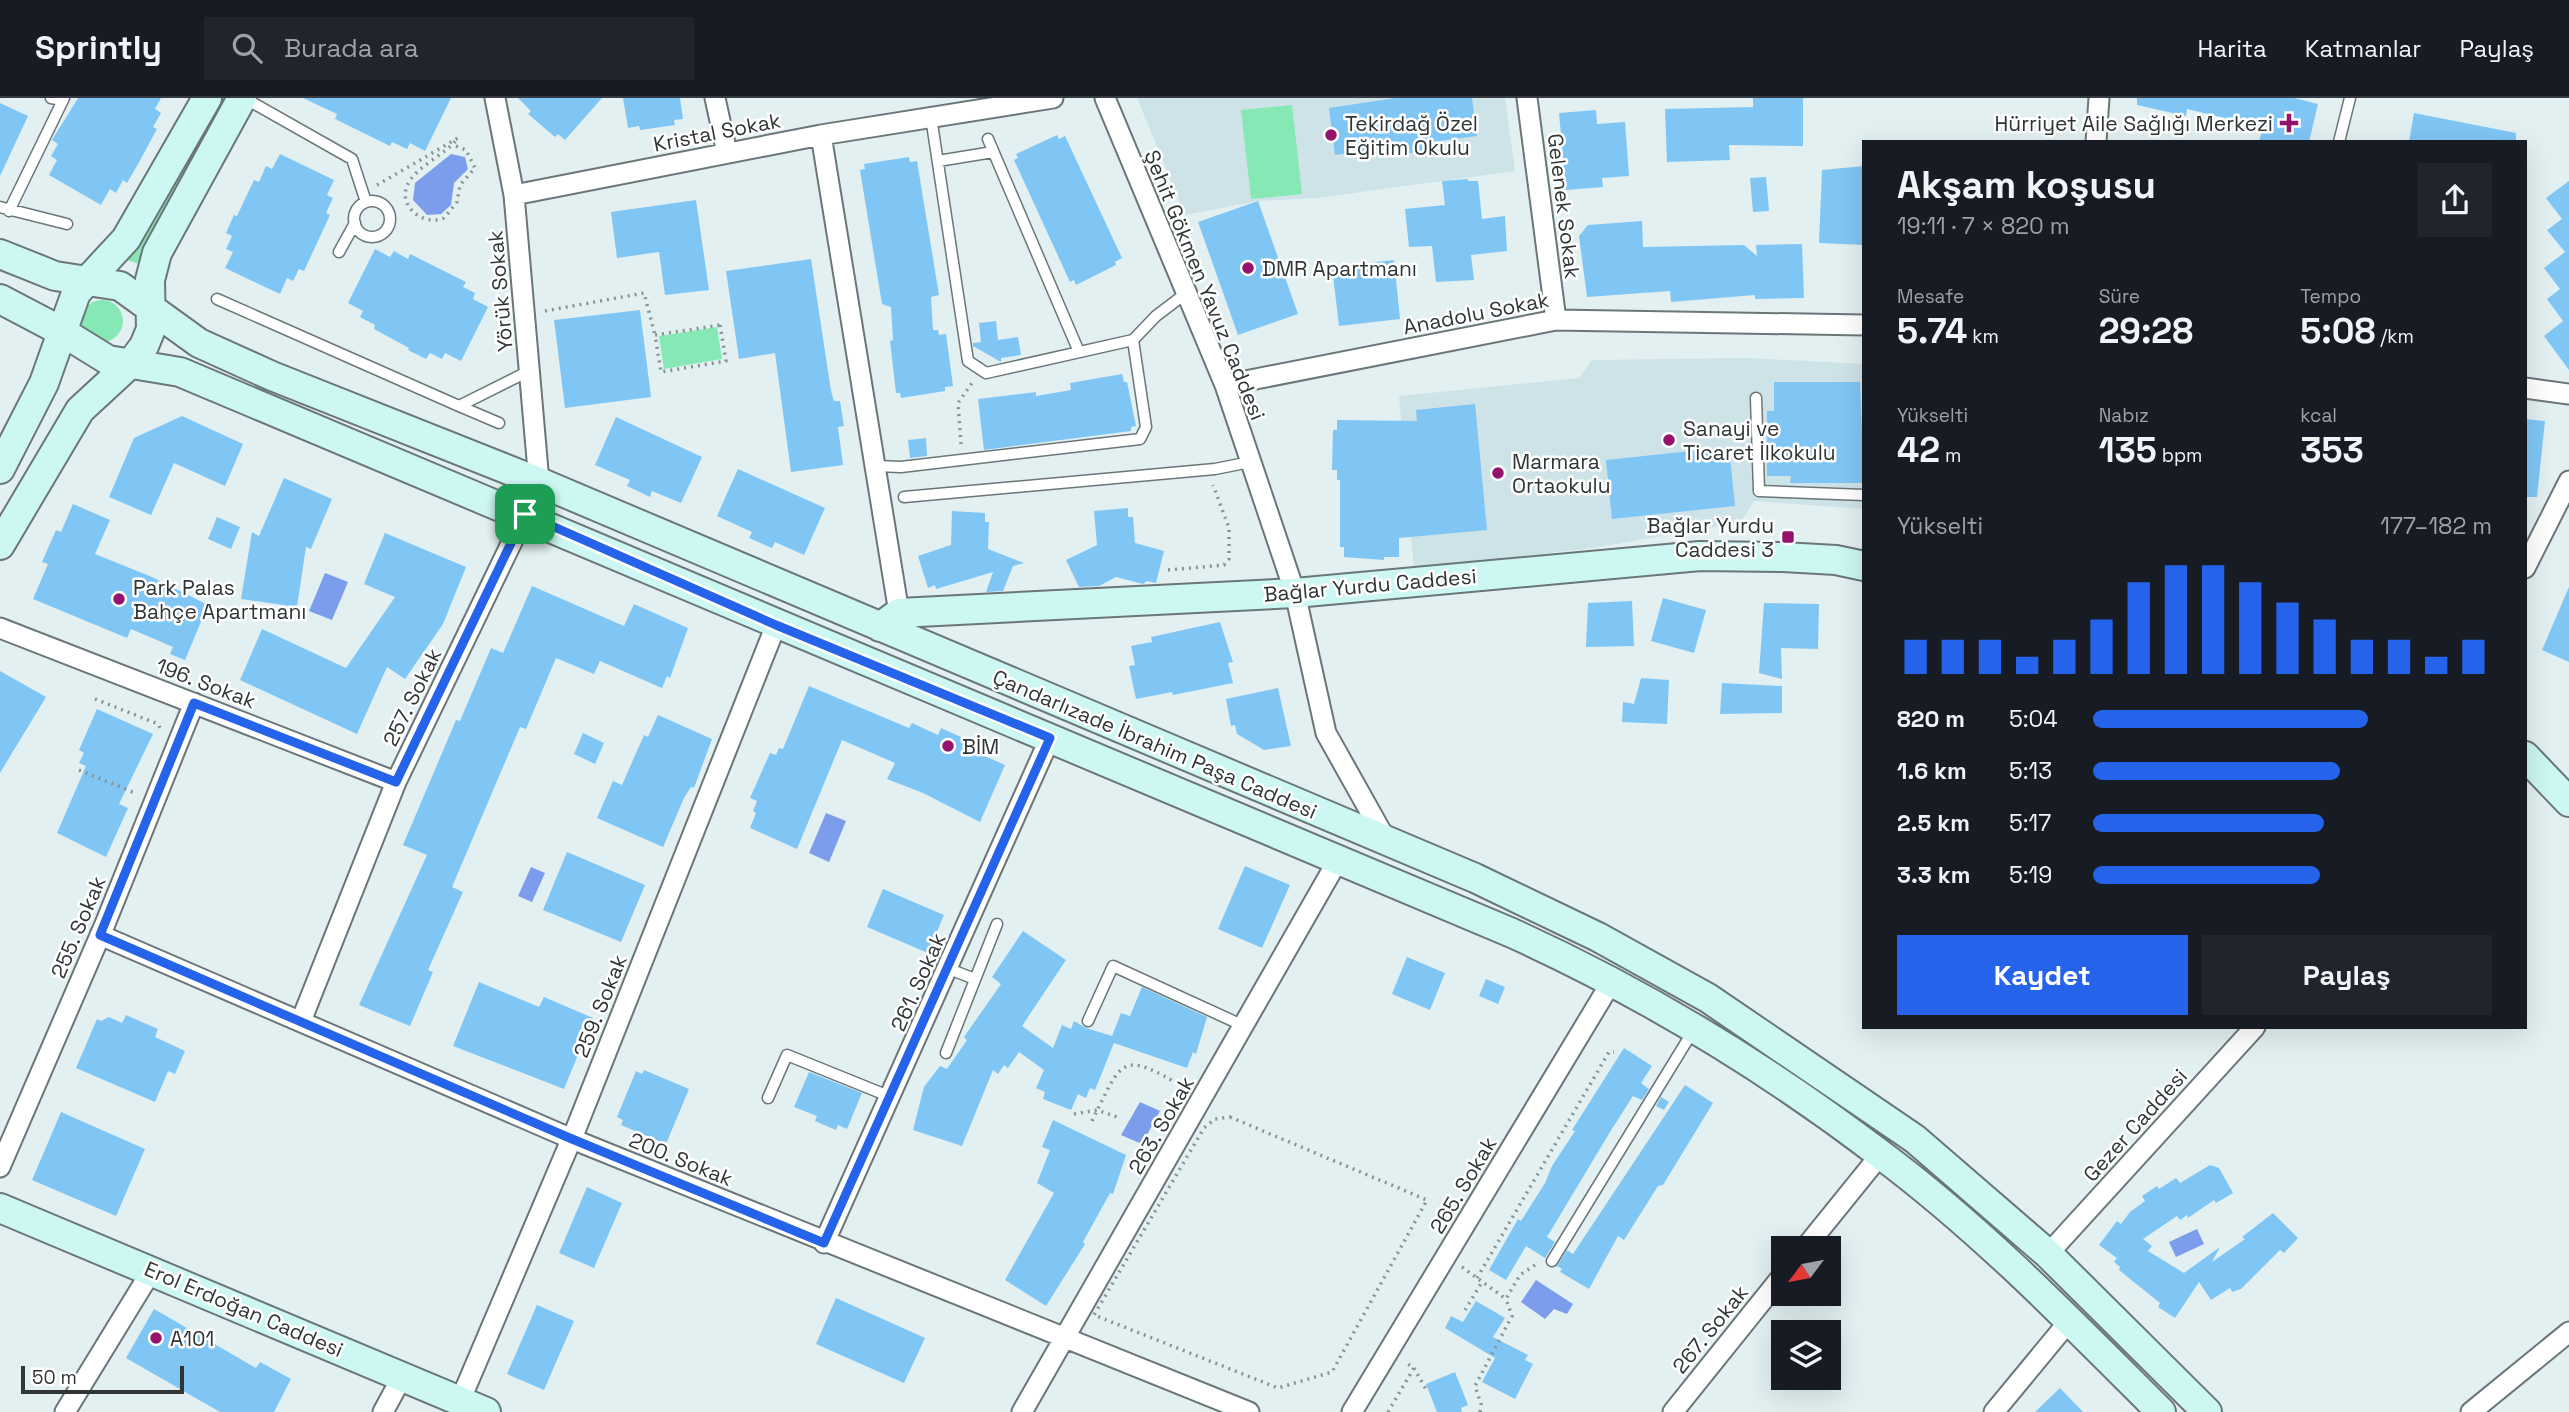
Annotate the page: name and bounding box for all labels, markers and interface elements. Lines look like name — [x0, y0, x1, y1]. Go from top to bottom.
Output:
search box — [204, 17, 694, 80]
text: Sprintly — [35, 27, 162, 69]
icon: search — [228, 29, 266, 67]
text: Burada ara — [284, 31, 419, 65]
text: Harita — [2198, 33, 2267, 64]
text: Katmanlar — [2305, 33, 2421, 64]
text: Paylaş — [2459, 33, 2534, 64]
street label: Kristal Sokak — [651, 106, 783, 158]
place label: Tekirdağ Özel Eğitim Okulu — [1345, 110, 1478, 161]
place label: Hürriyet Aile Sağlığı Merkezi — [1995, 110, 2273, 137]
marker: Hürriyet Aile Sağlığı Merkezi — [2279, 113, 2299, 133]
marker: Tekirdağ Özel Eğitim Okulu — [1323, 127, 1339, 143]
street label: Gelenek Sokak — [1542, 132, 1586, 280]
street label: Şehit Gökmen Yavuz Caddesi — [1138, 146, 1272, 424]
text: Akşam koşusu — [1897, 161, 2156, 209]
button: share — [2418, 163, 2492, 237]
text: 19:11 · 7 × 820 m — [1897, 211, 2070, 241]
street label: Yörük Sokak — [481, 229, 519, 353]
place label: DMR Apartmanı — [1262, 255, 1417, 282]
marker: DMR Apartmanı — [1240, 260, 1256, 276]
text: Mesafe — [1897, 284, 1964, 309]
text: Süre — [2099, 284, 2140, 309]
text: Tempo — [2300, 284, 2361, 309]
street label: Anadolu Sokak — [1401, 286, 1551, 340]
text: 5.74 — [1897, 309, 1967, 353]
text: 29:28 — [2099, 309, 2193, 353]
text: 5:08 — [2300, 309, 2375, 353]
text: km — [1967, 324, 1999, 349]
text: /km — [2375, 324, 2414, 349]
text: Yükselti — [1897, 403, 1968, 428]
text: Nabız — [2099, 403, 2149, 428]
text: kcal — [2300, 403, 2337, 428]
place label: Sanayi ve Ticaret İlkokulu — [1683, 415, 1836, 466]
text: 42 — [1897, 428, 1940, 472]
text: 135 — [2099, 428, 2157, 472]
text: 353 — [2300, 428, 2364, 472]
marker: Sanayi ve Ticaret İlkokulu — [1661, 432, 1677, 448]
text: m — [1940, 443, 1961, 468]
text: bpm — [2157, 443, 2202, 468]
place label: Marmara Ortaokulu — [1512, 448, 1610, 499]
marker: Marmara Ortaokulu — [1490, 465, 1506, 481]
pin — [495, 484, 555, 544]
icon: arrive — [506, 495, 544, 533]
text: Yükselti — [1897, 511, 1983, 541]
text: 177–182 m — [2380, 511, 2492, 541]
place label: Bağlar Yurdu Caddesi 3 — [1647, 512, 1774, 563]
marker: Bağlar Yurdu Caddesi 3 — [1780, 529, 1796, 545]
street label: Bağlar Yurdu Caddesi — [1262, 562, 1478, 608]
place label: Park Palas Bahçe Apartmanı — [133, 574, 307, 625]
marker: Park Palas Bahçe Apartmanı — [111, 591, 127, 607]
street label: 257. Sokak — [377, 644, 447, 750]
street label: 196. Sokak — [152, 652, 260, 714]
street label: Çandarlızade İbrahim Paşa Caddesi — [989, 663, 1321, 825]
text: 820 m — [1897, 704, 1965, 734]
text: 5:04 — [2009, 704, 2058, 734]
place label: BİM — [962, 733, 999, 760]
marker: BİM — [940, 738, 956, 754]
text: 1.6 km — [1897, 756, 1967, 786]
text: 5:13 — [2009, 756, 2052, 786]
text: 2.5 km — [1897, 808, 1970, 838]
text: 5:17 — [2009, 808, 2051, 838]
text: 3.3 km — [1897, 860, 1970, 890]
text: 5:19 — [2009, 860, 2052, 890]
street label: 255. Sokak — [44, 872, 112, 982]
street label: 261. Sokak — [884, 929, 952, 1035]
button: Kaydet — [1897, 935, 2188, 1015]
button: Paylaş — [2202, 935, 2492, 1015]
street label: 259. Sokak — [567, 951, 633, 1061]
street label: Gezer Caddesi — [2077, 1063, 2193, 1187]
street label: 263. Sokak — [1122, 1071, 1200, 1179]
street label: 200. Sokak — [625, 1126, 737, 1192]
street label: 265. Sokak — [1424, 1132, 1502, 1238]
north arrow — [1771, 1236, 1841, 1306]
map controls — [1771, 1236, 1841, 1390]
street label: Erol Erdoğan Caddesi — [140, 1255, 348, 1363]
street label: 267. Sokak — [1666, 1279, 1754, 1379]
button: layers — [1771, 1320, 1841, 1390]
place label: A101 — [170, 1325, 214, 1352]
marker: A101 — [148, 1330, 164, 1346]
scale bar — [21, 1363, 184, 1395]
text: 50 m — [32, 1365, 77, 1390]

